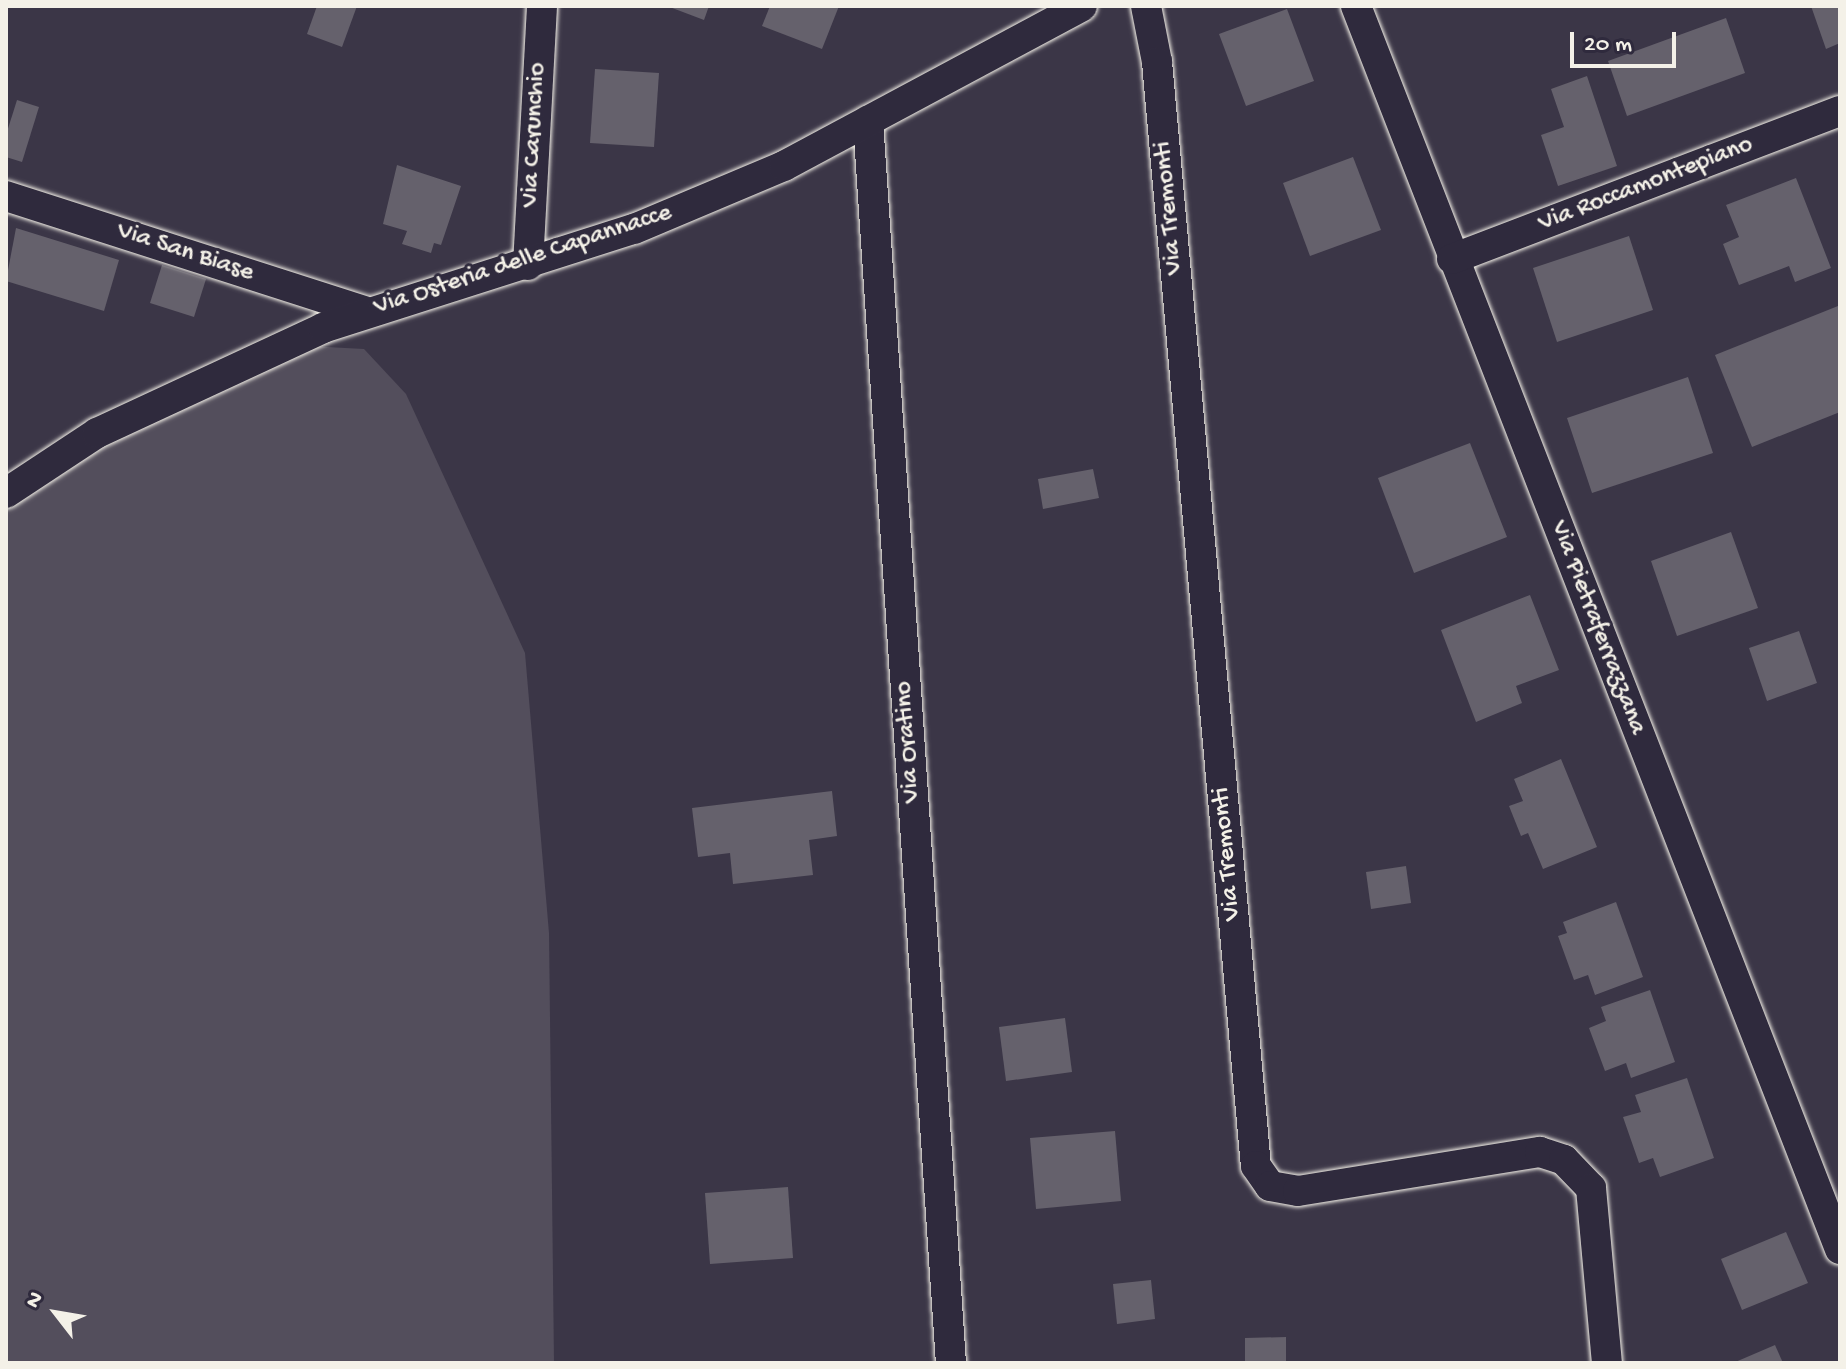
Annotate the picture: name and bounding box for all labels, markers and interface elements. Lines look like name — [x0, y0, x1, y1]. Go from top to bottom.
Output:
scale bar — [1574, 16, 1680, 66]
text: 20 m — [1584, 31, 1632, 60]
street label: Via Carunchio — [516, 62, 554, 208]
street label: Via Roccamontepiano — [1534, 130, 1758, 240]
street label: Via Tremonti — [1149, 140, 1191, 276]
street label: Via Osteria delle Capannacce — [370, 198, 676, 324]
street label: Via San Biase — [113, 216, 257, 290]
street label: Via Pietraferrazzana — [1542, 517, 1652, 739]
street label: Via Oratino — [889, 680, 929, 804]
street label: Via Tremonti — [1207, 786, 1249, 922]
north arrow — [16, 1273, 96, 1353]
text: N — [21, 1288, 50, 1313]

